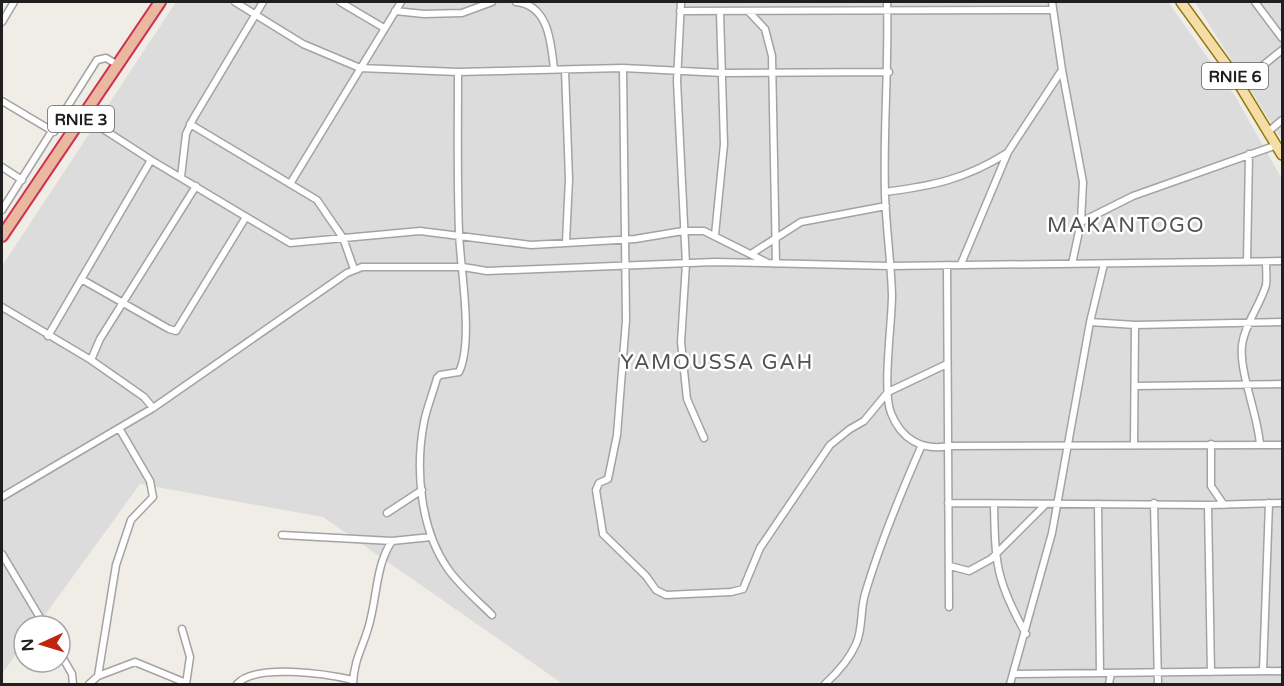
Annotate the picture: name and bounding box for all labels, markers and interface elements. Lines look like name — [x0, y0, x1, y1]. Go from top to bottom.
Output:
road number: RNIE 6 — [1202, 63, 1268, 89]
road number: RNIE 3 — [48, 106, 114, 132]
district label: MAKANTOGO — [1047, 213, 1205, 238]
district label: YAMOUSSA GAH — [620, 350, 814, 375]
north arrow — [12, 614, 72, 674]
text: N — [18, 638, 38, 652]

